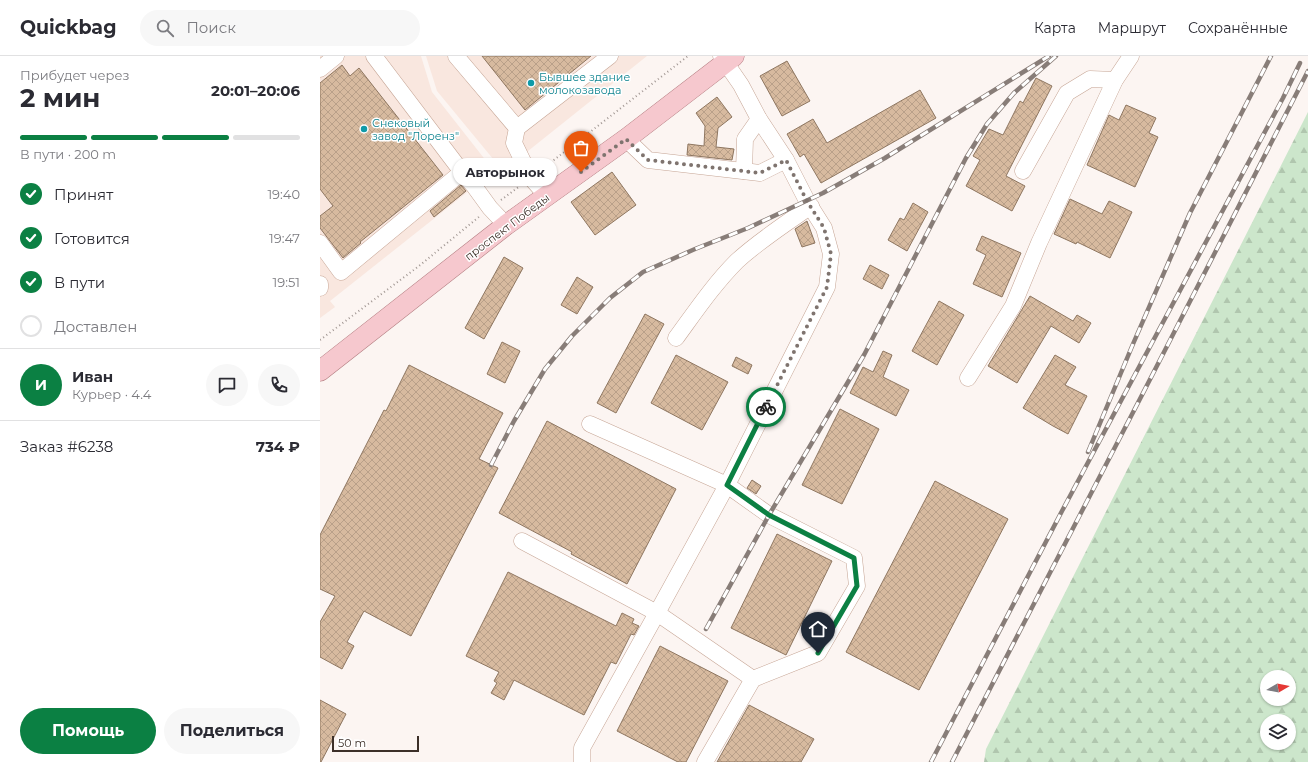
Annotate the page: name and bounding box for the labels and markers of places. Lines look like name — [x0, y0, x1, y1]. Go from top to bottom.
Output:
place label: Бывшее здание молокозавода — [539, 70, 630, 97]
marker: Бывшее здание молокозавода — [526, 78, 536, 88]
place label: Снековый завод "Лоренз" — [372, 116, 459, 143]
marker: Снековый завод "Лоренз" — [359, 124, 369, 134]
pin — [564, 131, 598, 172]
callout: Авторынок — [453, 158, 557, 186]
pin — [801, 612, 835, 653]

